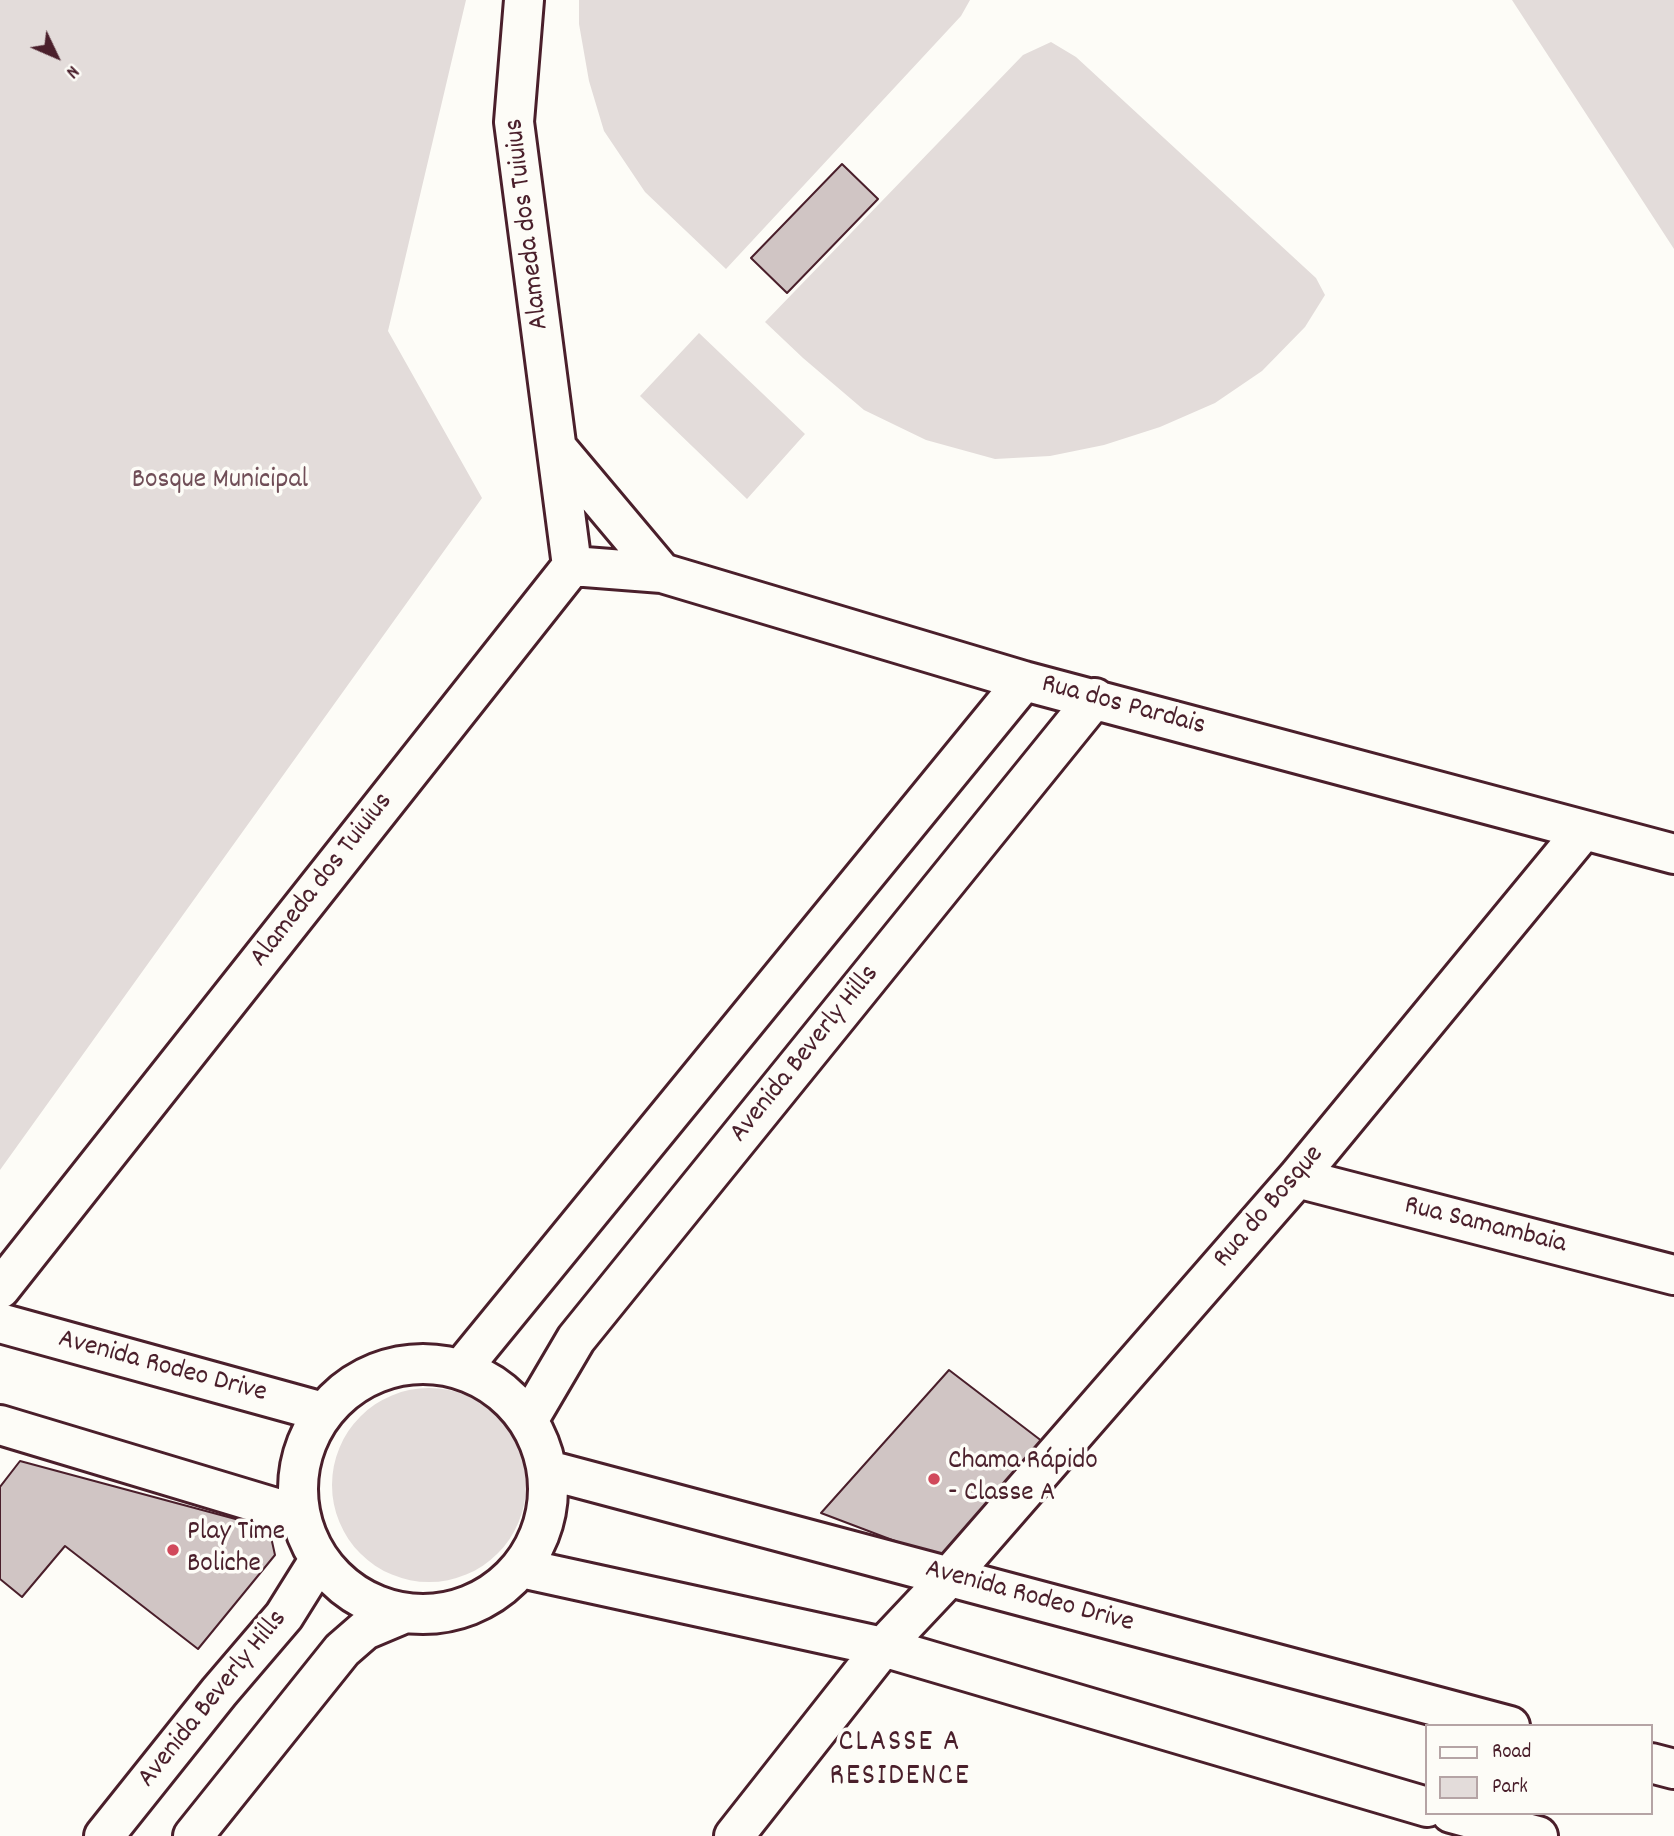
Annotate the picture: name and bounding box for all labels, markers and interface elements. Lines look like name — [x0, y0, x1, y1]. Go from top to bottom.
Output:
north arrow — [21, 21, 91, 91]
text: N — [58, 58, 84, 84]
street label: Alameda dos Tuiuius — [499, 116, 559, 332]
park label: Bosque Municipal — [132, 465, 308, 499]
street label: Rua dos Pardais — [1037, 669, 1209, 745]
street label: Alameda dos Tuiuius — [244, 787, 402, 975]
street label: Avenida Beverly Hills — [724, 959, 888, 1151]
street label: Rua do Bosque — [1208, 1140, 1332, 1276]
street label: Rua Samambaia — [1400, 1191, 1570, 1263]
street label: Avenida Rodeo Drive — [54, 1324, 270, 1412]
place label: Chama Rápido - Classe A — [948, 1446, 1098, 1512]
marker: Chama Rápido - Classe A — [926, 1471, 942, 1487]
place label: Play Time Boliche — [187, 1517, 285, 1583]
marker: Play Time Boliche — [165, 1542, 181, 1558]
street label: Avenida Rodeo Drive — [921, 1554, 1137, 1642]
street label: Avenida Beverly Hills — [132, 1604, 296, 1796]
legend — [1426, 1724, 1653, 1815]
district label: CLASSE A RESIDENCE — [831, 1727, 969, 1798]
text: Road — [1492, 1738, 1531, 1768]
text: Park — [1492, 1773, 1528, 1803]

